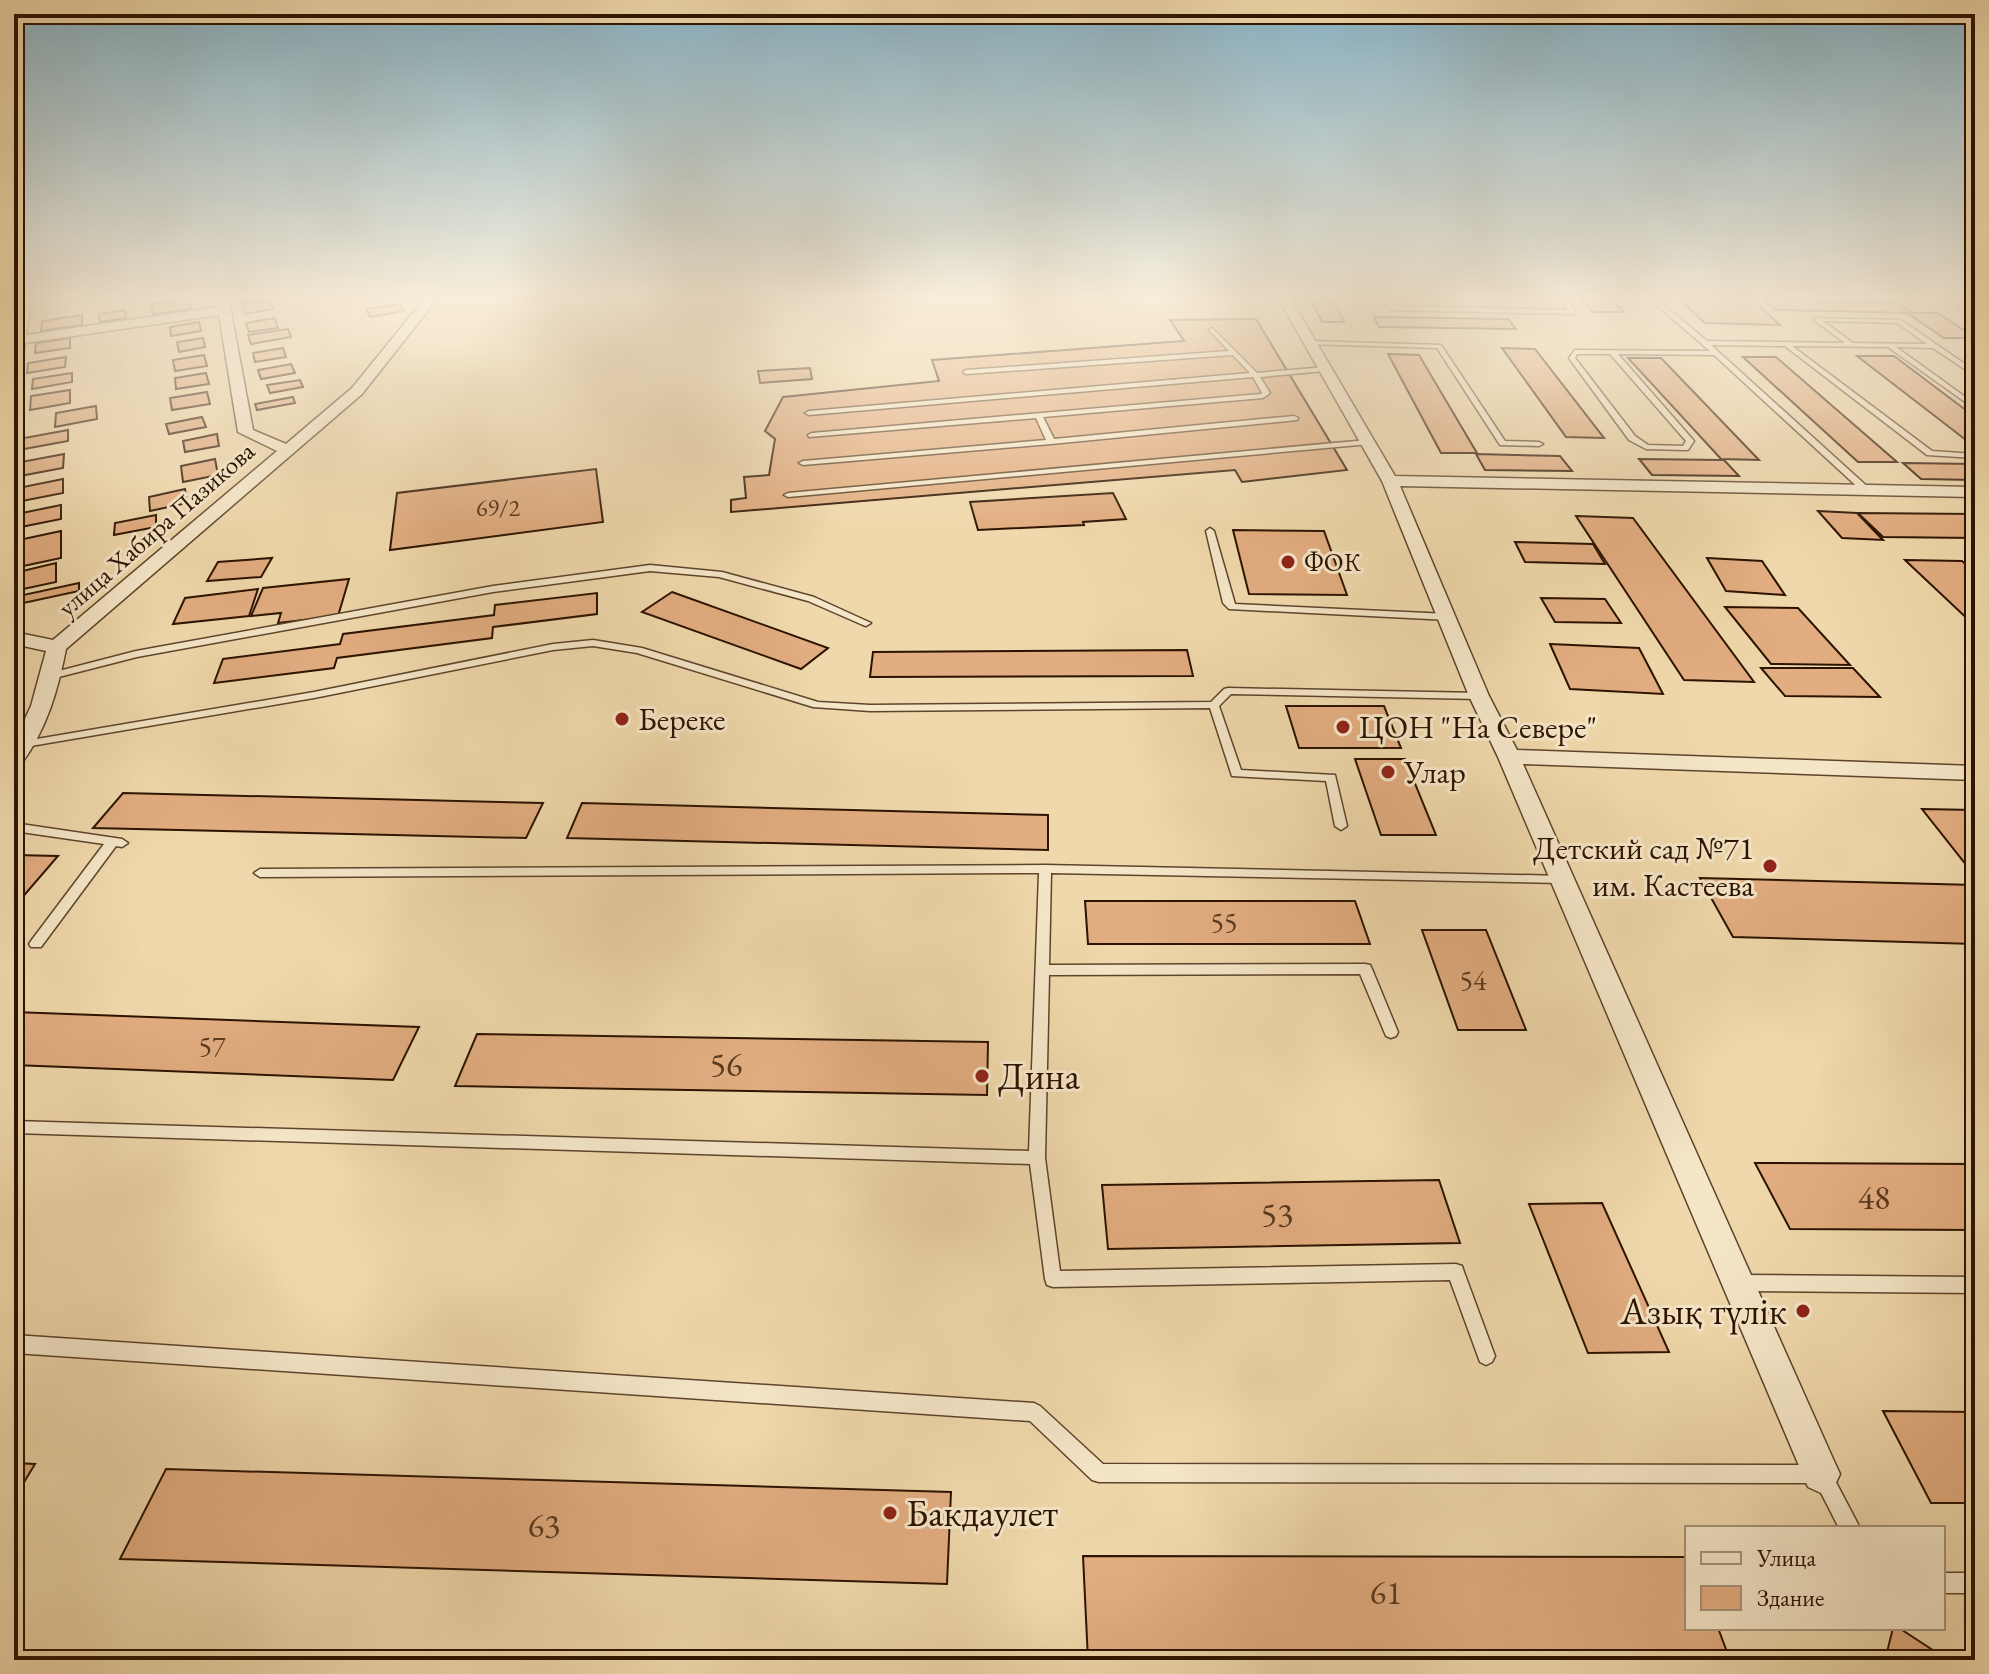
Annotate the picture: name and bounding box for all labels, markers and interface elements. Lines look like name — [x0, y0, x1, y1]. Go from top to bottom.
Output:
street label: улица Хабира Пазикова — [50, 434, 262, 624]
house number: 69/2 — [476, 492, 521, 523]
place label: ФОК — [1304, 545, 1362, 579]
marker: ФОК — [1279, 553, 1297, 571]
place label: Береке — [638, 698, 726, 740]
place label: ЦОН "На Севере" — [1359, 706, 1597, 748]
marker: Береке — [613, 710, 631, 728]
marker: ЦОН "На Севере" — [1334, 718, 1352, 736]
place label: Улар — [1403, 751, 1466, 793]
marker: Улар — [1379, 763, 1397, 781]
place label: Детский сад №71 им. Кастеева — [1533, 827, 1754, 906]
marker: Детский сад №71 им. Кастеева — [1761, 857, 1779, 875]
house number: 55 — [1211, 904, 1237, 940]
house number: 54 — [1460, 962, 1487, 998]
house number: 57 — [199, 1028, 226, 1064]
house number: 56 — [710, 1042, 742, 1086]
place label: Дина — [998, 1051, 1081, 1100]
marker: Дина — [973, 1067, 991, 1085]
house number: 48 — [1858, 1175, 1890, 1219]
house number: 53 — [1261, 1192, 1293, 1236]
place label: Азық түлік — [1619, 1286, 1787, 1335]
marker: Азық түлік — [1794, 1302, 1812, 1320]
place label: Бакдаулет — [906, 1488, 1058, 1537]
house number: 63 — [528, 1503, 560, 1547]
marker: Бакдаулет — [881, 1504, 899, 1522]
legend — [1685, 1526, 1945, 1630]
text: Улица — [1756, 1542, 1816, 1573]
house number: 61 — [1370, 1570, 1402, 1614]
text: Здание — [1757, 1582, 1824, 1613]

